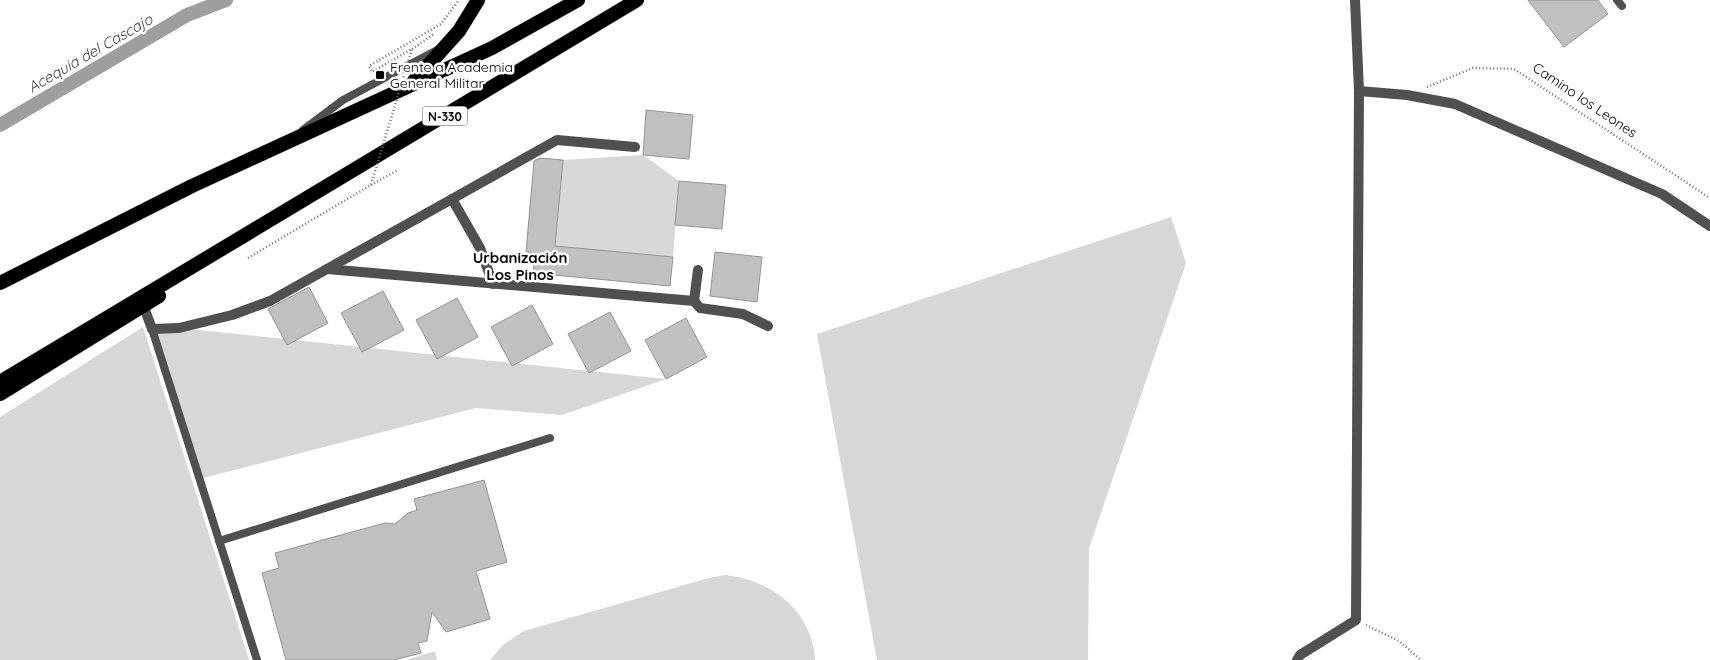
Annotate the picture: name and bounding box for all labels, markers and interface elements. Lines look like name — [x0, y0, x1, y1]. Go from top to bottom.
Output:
water label: Acequia del Cascajo — [24, 9, 157, 96]
place label: Frente a Academia General Militar — [390, 58, 513, 92]
street label: Camino los Leones — [1529, 58, 1641, 142]
marker: Frente a Academia General Militar — [374, 69, 386, 81]
road number: N-330 — [422, 106, 468, 125]
district label: Urbanización Los Pinos — [473, 248, 567, 284]

